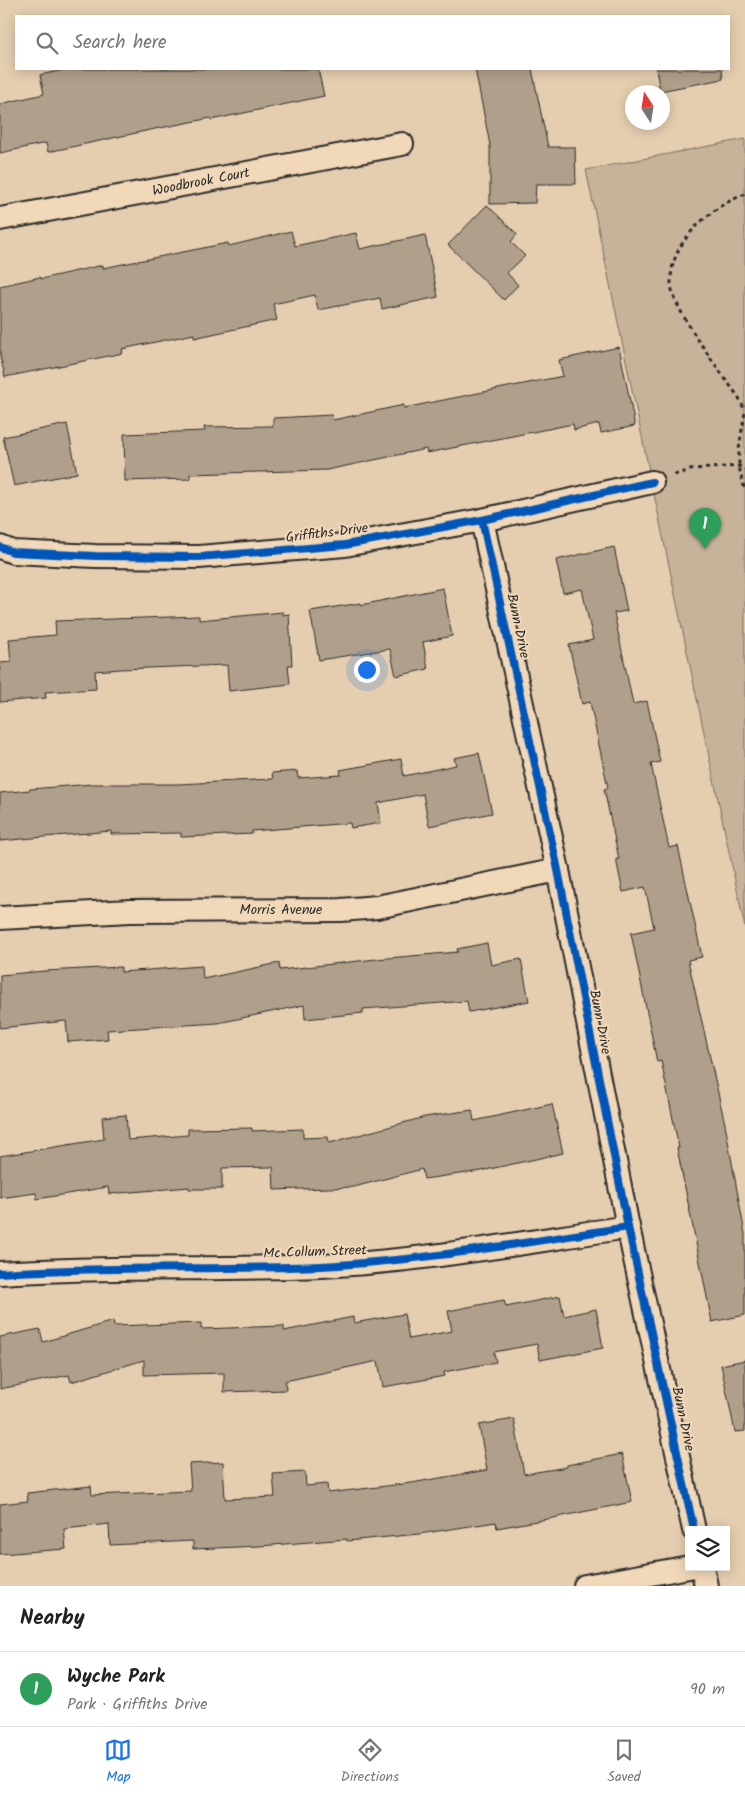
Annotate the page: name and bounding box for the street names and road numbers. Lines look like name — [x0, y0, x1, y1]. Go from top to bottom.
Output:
street label: Woodbrook Court — [150, 162, 252, 202]
street label: Griffiths Drive — [285, 517, 370, 549]
street label: Bunn Drive — [500, 592, 536, 661]
street label: Morris Avenue — [240, 899, 323, 921]
street label: Bunn Drive — [583, 988, 617, 1057]
street label: Mc Collum Street — [263, 1239, 368, 1265]
street label: Bunn Drive — [665, 1385, 701, 1454]

